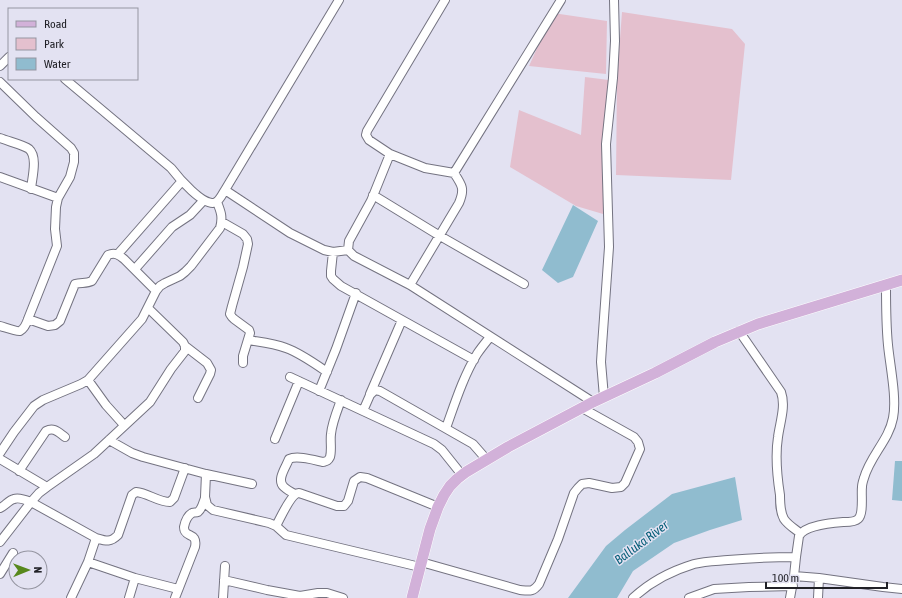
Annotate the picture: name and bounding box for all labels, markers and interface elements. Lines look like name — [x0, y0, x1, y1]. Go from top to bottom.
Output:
legend — [8, 8, 138, 80]
text: Road — [44, 17, 67, 31]
text: Park — [44, 37, 65, 51]
text: Water — [44, 57, 71, 71]
water label: Balluka River — [612, 517, 672, 567]
north arrow — [8, 550, 48, 590]
scale bar — [766, 564, 887, 590]
text: N — [32, 566, 44, 573]
text: 100 m — [772, 571, 799, 585]

